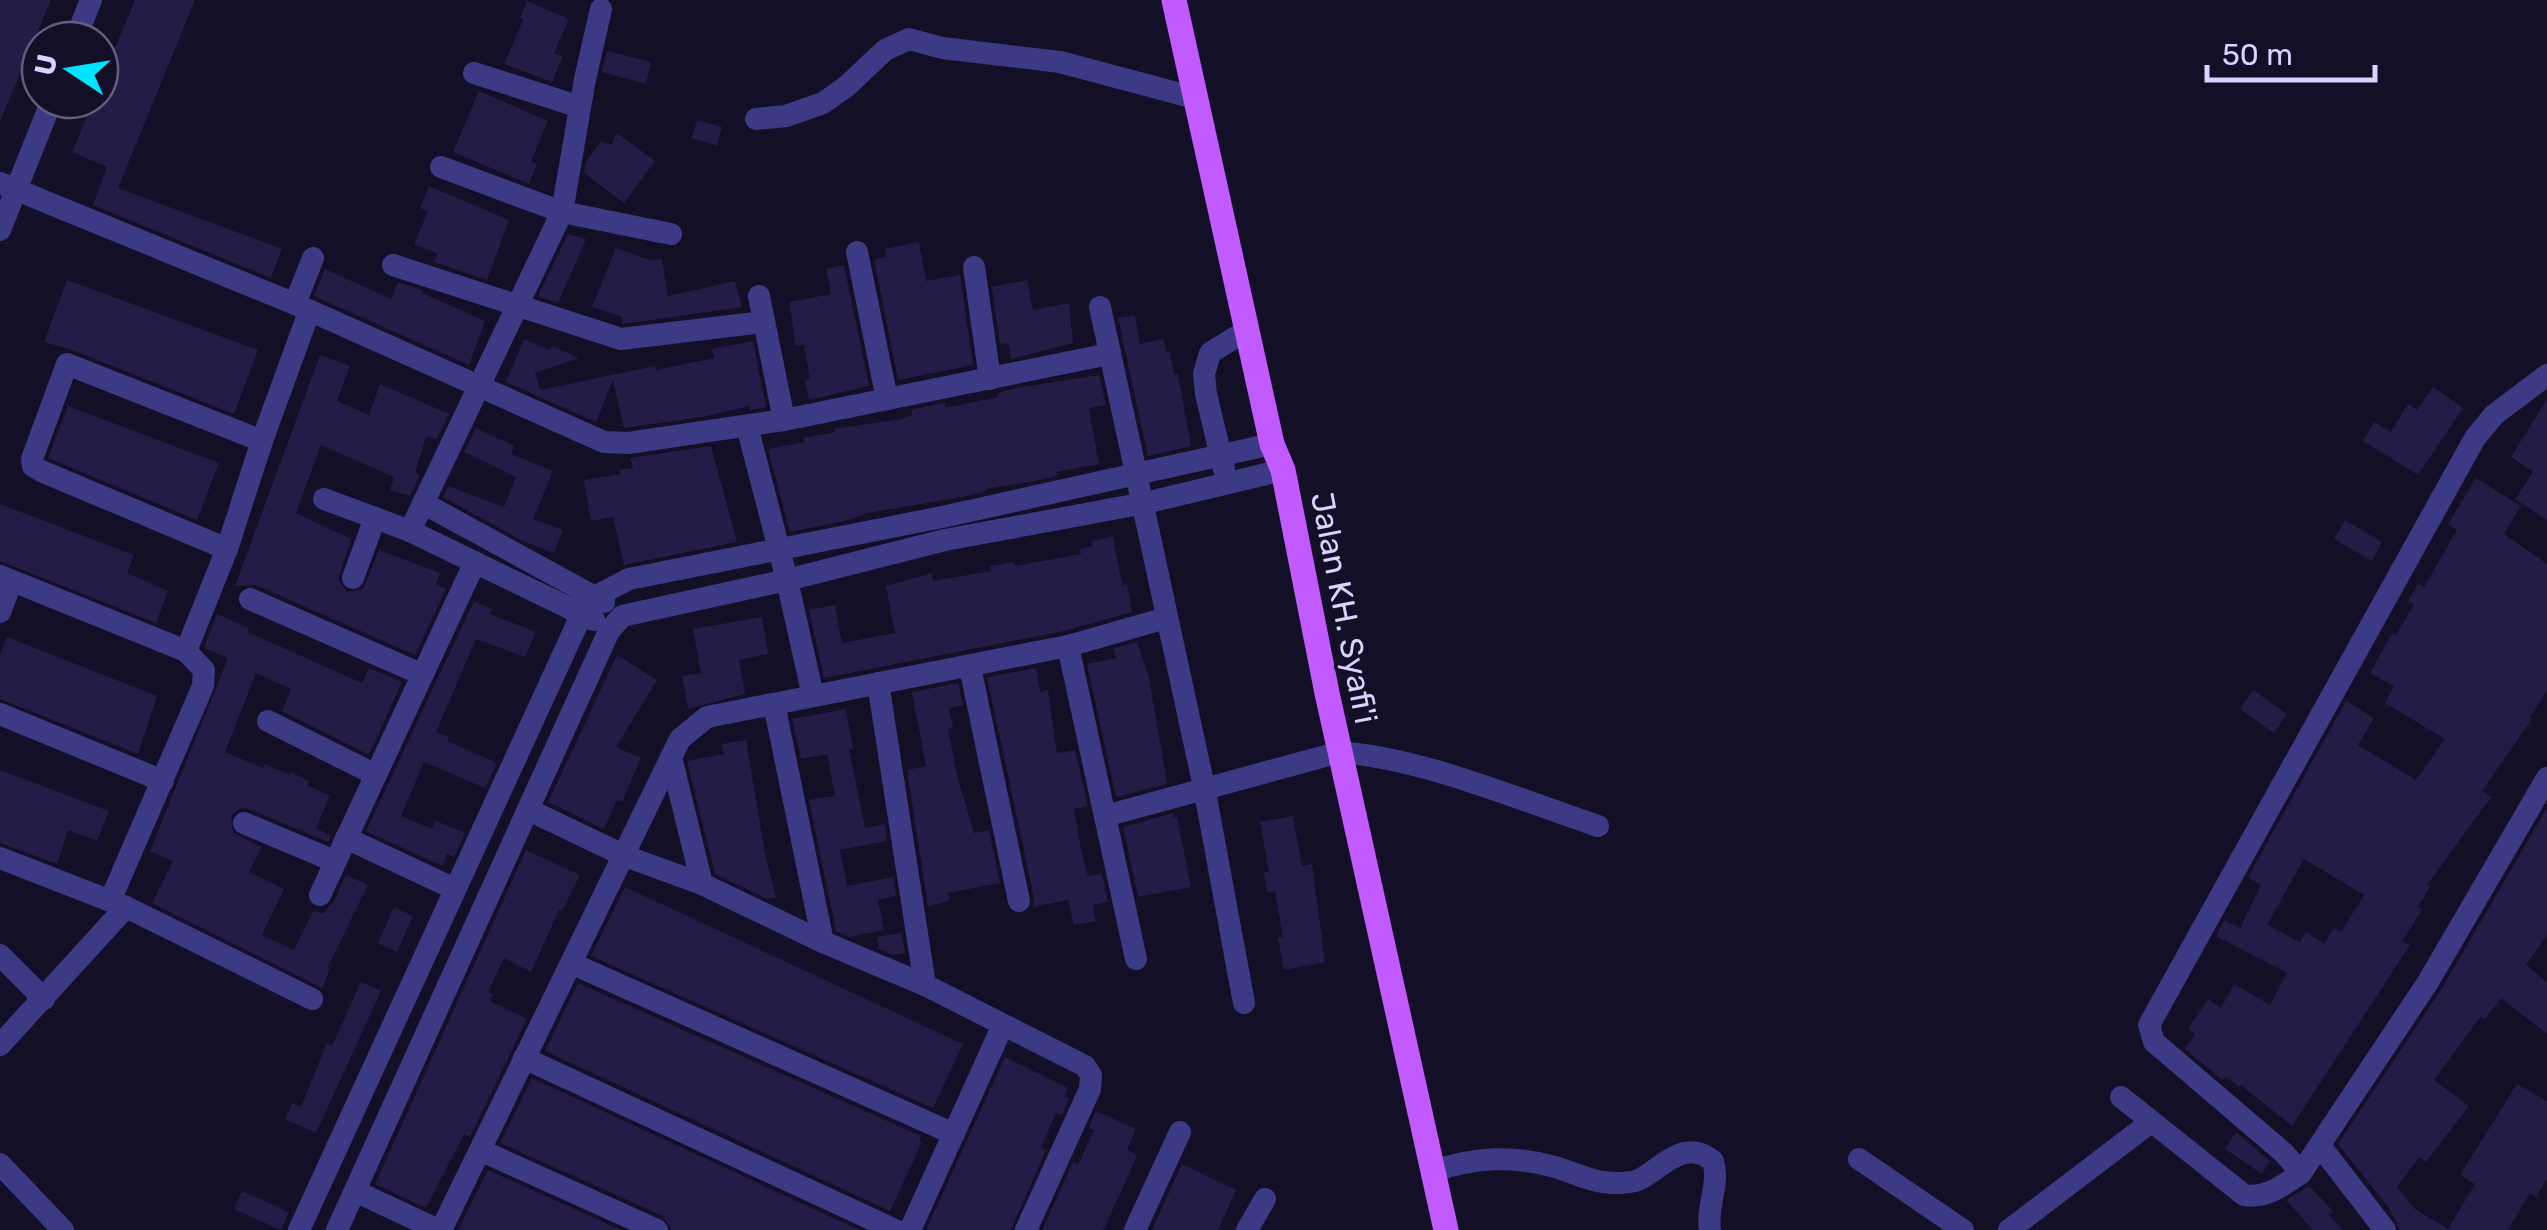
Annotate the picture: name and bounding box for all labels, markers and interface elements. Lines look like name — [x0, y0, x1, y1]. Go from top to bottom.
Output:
north arrow — [20, 20, 120, 120]
scale bar — [2207, 20, 2374, 82]
text: 50 m — [2222, 37, 2293, 73]
text: U — [28, 52, 64, 78]
street label: Jalan KH. Syafi'i — [1303, 489, 1385, 727]

